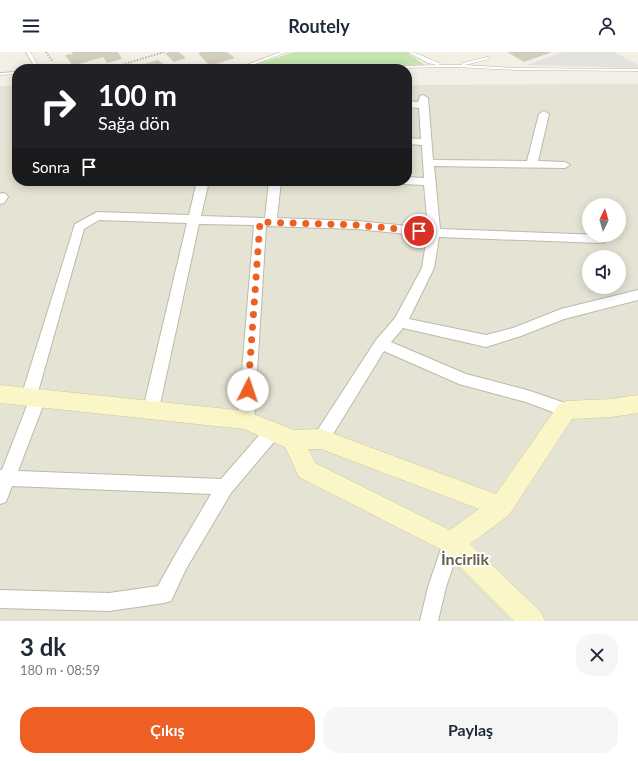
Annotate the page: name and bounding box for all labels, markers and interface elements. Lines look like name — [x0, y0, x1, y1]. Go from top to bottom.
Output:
icon: menu — [20, 15, 42, 37]
text: Routely — [288, 15, 350, 37]
icon: person — [596, 15, 618, 37]
text: 100 m — [98, 78, 177, 112]
icon: right — [32, 80, 84, 132]
text: Sağa dön — [98, 112, 170, 134]
icon: arrive — [78, 156, 100, 178]
text: Sonra — [32, 158, 70, 176]
north arrow — [582, 198, 626, 242]
map controls — [582, 198, 626, 294]
pin — [402, 214, 436, 248]
icon: arrive — [408, 220, 430, 242]
button: sound — [582, 250, 626, 294]
position arrow — [227, 369, 269, 411]
district label: İncirlik — [441, 549, 489, 568]
text: 3 dk — [20, 632, 66, 661]
button: close — [576, 634, 618, 676]
text: 180 m · 08:59 — [20, 662, 100, 678]
button: Çıkış — [20, 707, 315, 753]
button: Paylaş — [323, 707, 618, 753]

